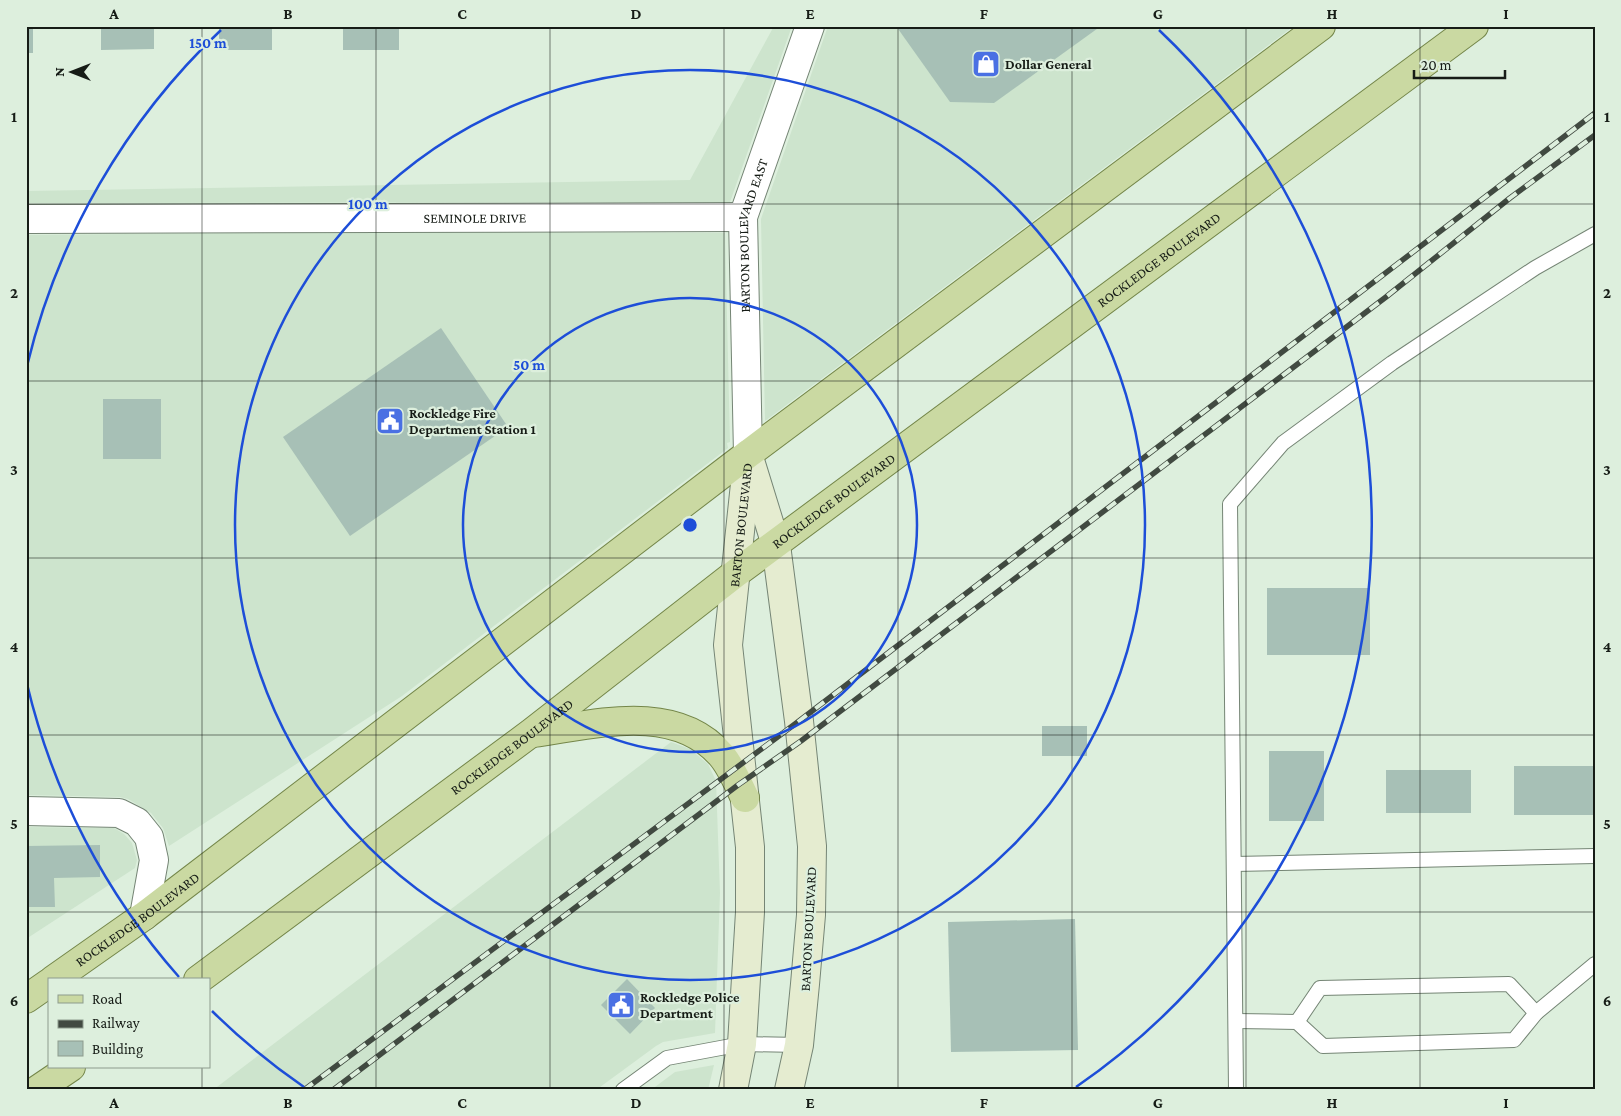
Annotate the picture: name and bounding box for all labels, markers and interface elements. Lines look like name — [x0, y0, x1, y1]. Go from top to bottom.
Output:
text: A — [108, 5, 119, 22]
text: B — [283, 5, 293, 22]
text: C — [457, 5, 467, 22]
text: D — [630, 5, 642, 22]
text: E — [805, 5, 815, 22]
text: F — [980, 5, 989, 22]
text: G — [1153, 5, 1163, 22]
text: H — [1327, 5, 1338, 22]
text: I — [1503, 5, 1509, 22]
text: 150 m — [189, 35, 227, 51]
north arrow — [48, 48, 98, 98]
scale bar — [1414, 48, 1505, 80]
shop icon: Dollar General — [971, 49, 1001, 79]
place label: Dollar General — [1005, 56, 1092, 72]
text: 20 m — [1421, 57, 1452, 73]
text: N — [51, 67, 67, 77]
text: 1 — [11, 108, 17, 125]
text: 1 — [1604, 108, 1610, 125]
street label: BARTON BOULEVARD EAST — [734, 156, 771, 313]
text: 100 m — [348, 196, 388, 212]
street label: ROCKLEDGE BOULEVARD — [1094, 209, 1224, 310]
street label: SEMINOLE DRIVE — [424, 210, 527, 226]
text: 2 — [10, 284, 18, 301]
text: 2 — [1603, 284, 1611, 301]
text: 50 m — [513, 357, 545, 373]
place label: Rockledge Fire Department Station 1 — [409, 405, 536, 437]
public building icon: Rockledge Fire Department Station 1 — [375, 406, 405, 436]
street label: ROCKLEDGE BOULEVARD — [769, 450, 898, 552]
text: 3 — [10, 461, 18, 478]
text: 3 — [1603, 461, 1611, 478]
street label: BARTON BOULEVARD — [726, 462, 755, 588]
centre of rings — [681, 516, 699, 534]
text: 4 — [10, 638, 19, 655]
text: 4 — [1603, 638, 1612, 655]
street label: ROCKLEDGE BOULEVARD — [447, 695, 576, 798]
text: 5 — [10, 815, 18, 832]
text: 5 — [1603, 815, 1611, 832]
street label: BARTON BOULEVARD — [797, 866, 819, 992]
street label: ROCKLEDGE BOULEVARD — [72, 869, 202, 970]
legend — [48, 978, 210, 1068]
place label: Rockledge Police Department — [640, 989, 740, 1021]
public building icon: Rockledge Police Department — [606, 990, 636, 1020]
text: Road — [92, 991, 123, 1007]
text: 6 — [10, 992, 18, 1009]
text: 6 — [1603, 992, 1611, 1009]
text: Railway — [92, 1015, 140, 1032]
text: Building — [92, 1041, 143, 1058]
text: A — [108, 1094, 119, 1111]
text: B — [283, 1094, 293, 1111]
text: C — [457, 1094, 467, 1111]
text: D — [630, 1094, 642, 1111]
text: E — [805, 1094, 815, 1111]
text: F — [980, 1094, 989, 1111]
text: G — [1153, 1094, 1163, 1111]
text: H — [1327, 1094, 1338, 1111]
text: I — [1503, 1094, 1509, 1111]

